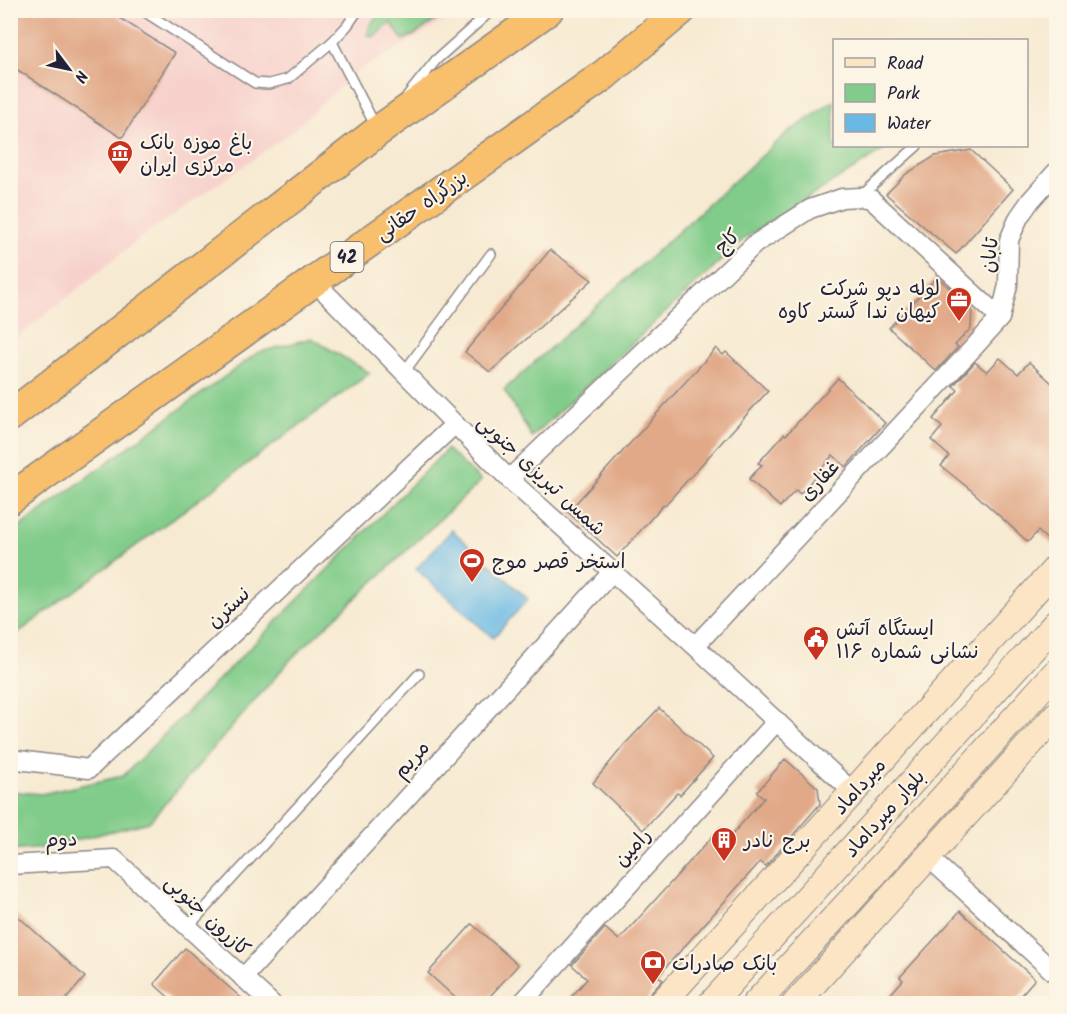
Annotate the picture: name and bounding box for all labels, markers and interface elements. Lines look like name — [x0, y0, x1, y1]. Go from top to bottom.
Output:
north arrow — [39, 39, 99, 99]
legend — [833, 39, 1028, 147]
text: Road — [887, 50, 924, 79]
text: N — [67, 65, 94, 87]
text: Park — [887, 80, 920, 109]
text: Water — [887, 110, 932, 139]
place label: باغ موزه بانک مرکزی ایران — [140, 128, 252, 183]
museum icon: باغ موزه بانک مرکزی ایران — [105, 138, 135, 176]
street label: بزرگراه حقانی — [369, 163, 475, 250]
street label: کاج — [708, 222, 749, 263]
street label: تابان — [973, 236, 1009, 275]
road number: 42 — [330, 242, 364, 272]
place label: لوله دپو شرکت کیهان ندا گستر کاوه — [778, 274, 940, 329]
office icon: لوله دپو شرکت کیهان ندا گستر کاوه — [944, 285, 974, 323]
street label: شمس تبریزی جنوبی — [469, 408, 612, 545]
street label: غفارى — [793, 453, 848, 510]
sports icon: استخر قصر موج — [457, 546, 487, 584]
place label: استخر قصر موج — [492, 547, 625, 579]
street label: نسترن — [200, 580, 258, 637]
place label: ایستگاه آتش نشانی شماره ۱۱۶ — [836, 614, 978, 669]
public building icon: ایستگاه آتش نشانی شماره ۱۱۶ — [801, 624, 831, 662]
street label: مریم — [386, 734, 439, 787]
street label: میرداماد — [826, 751, 895, 823]
street label: بلوار میرداماد — [837, 763, 934, 866]
street label: رامین — [607, 821, 660, 875]
street label: دوم — [44, 824, 78, 858]
building icon: برج نادر — [709, 825, 739, 863]
place label: برج نادر — [742, 826, 811, 858]
street label: کازرون جنوبی — [156, 868, 257, 965]
bank icon: بانک صادرات — [638, 948, 668, 986]
place label: بانک صادرات — [672, 949, 777, 981]

